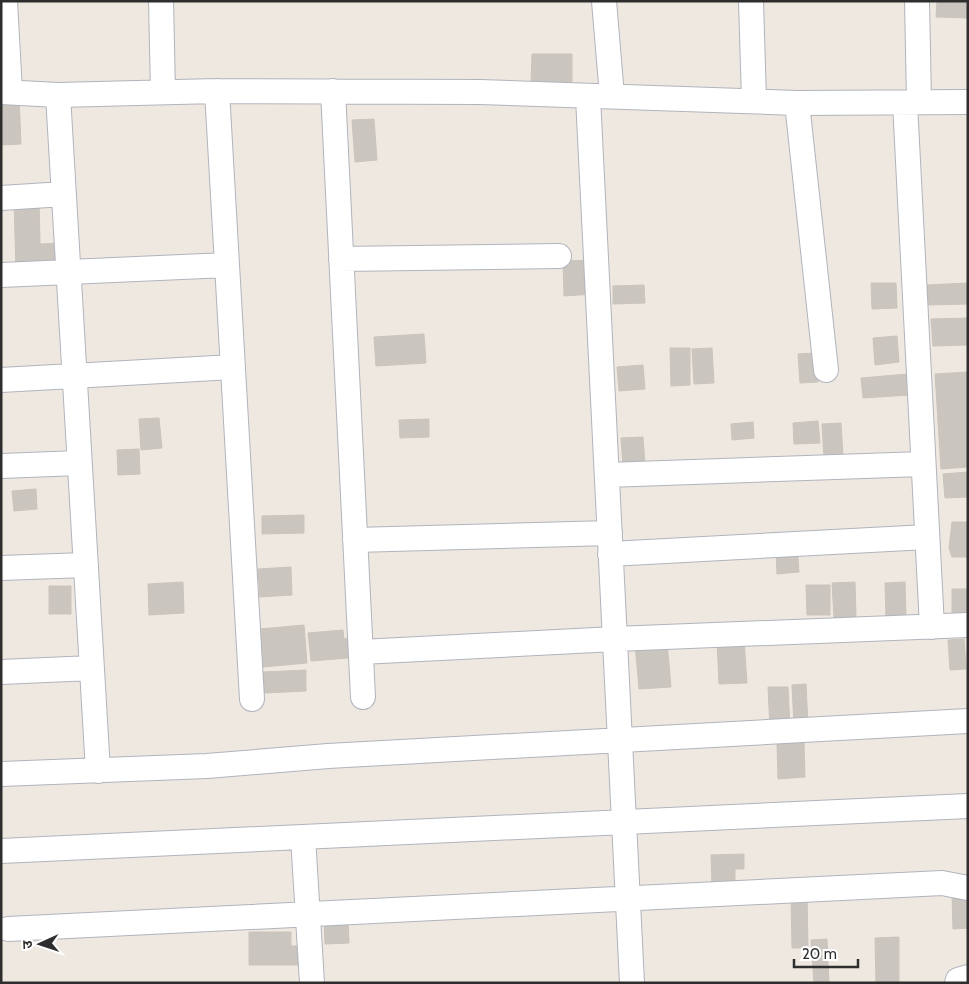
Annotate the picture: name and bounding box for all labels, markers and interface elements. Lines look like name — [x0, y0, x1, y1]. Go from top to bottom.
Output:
north arrow — [15, 919, 65, 969]
scale bar — [794, 936, 858, 968]
text: उ — [18, 939, 36, 949]
text: 20 m — [802, 945, 837, 963]

